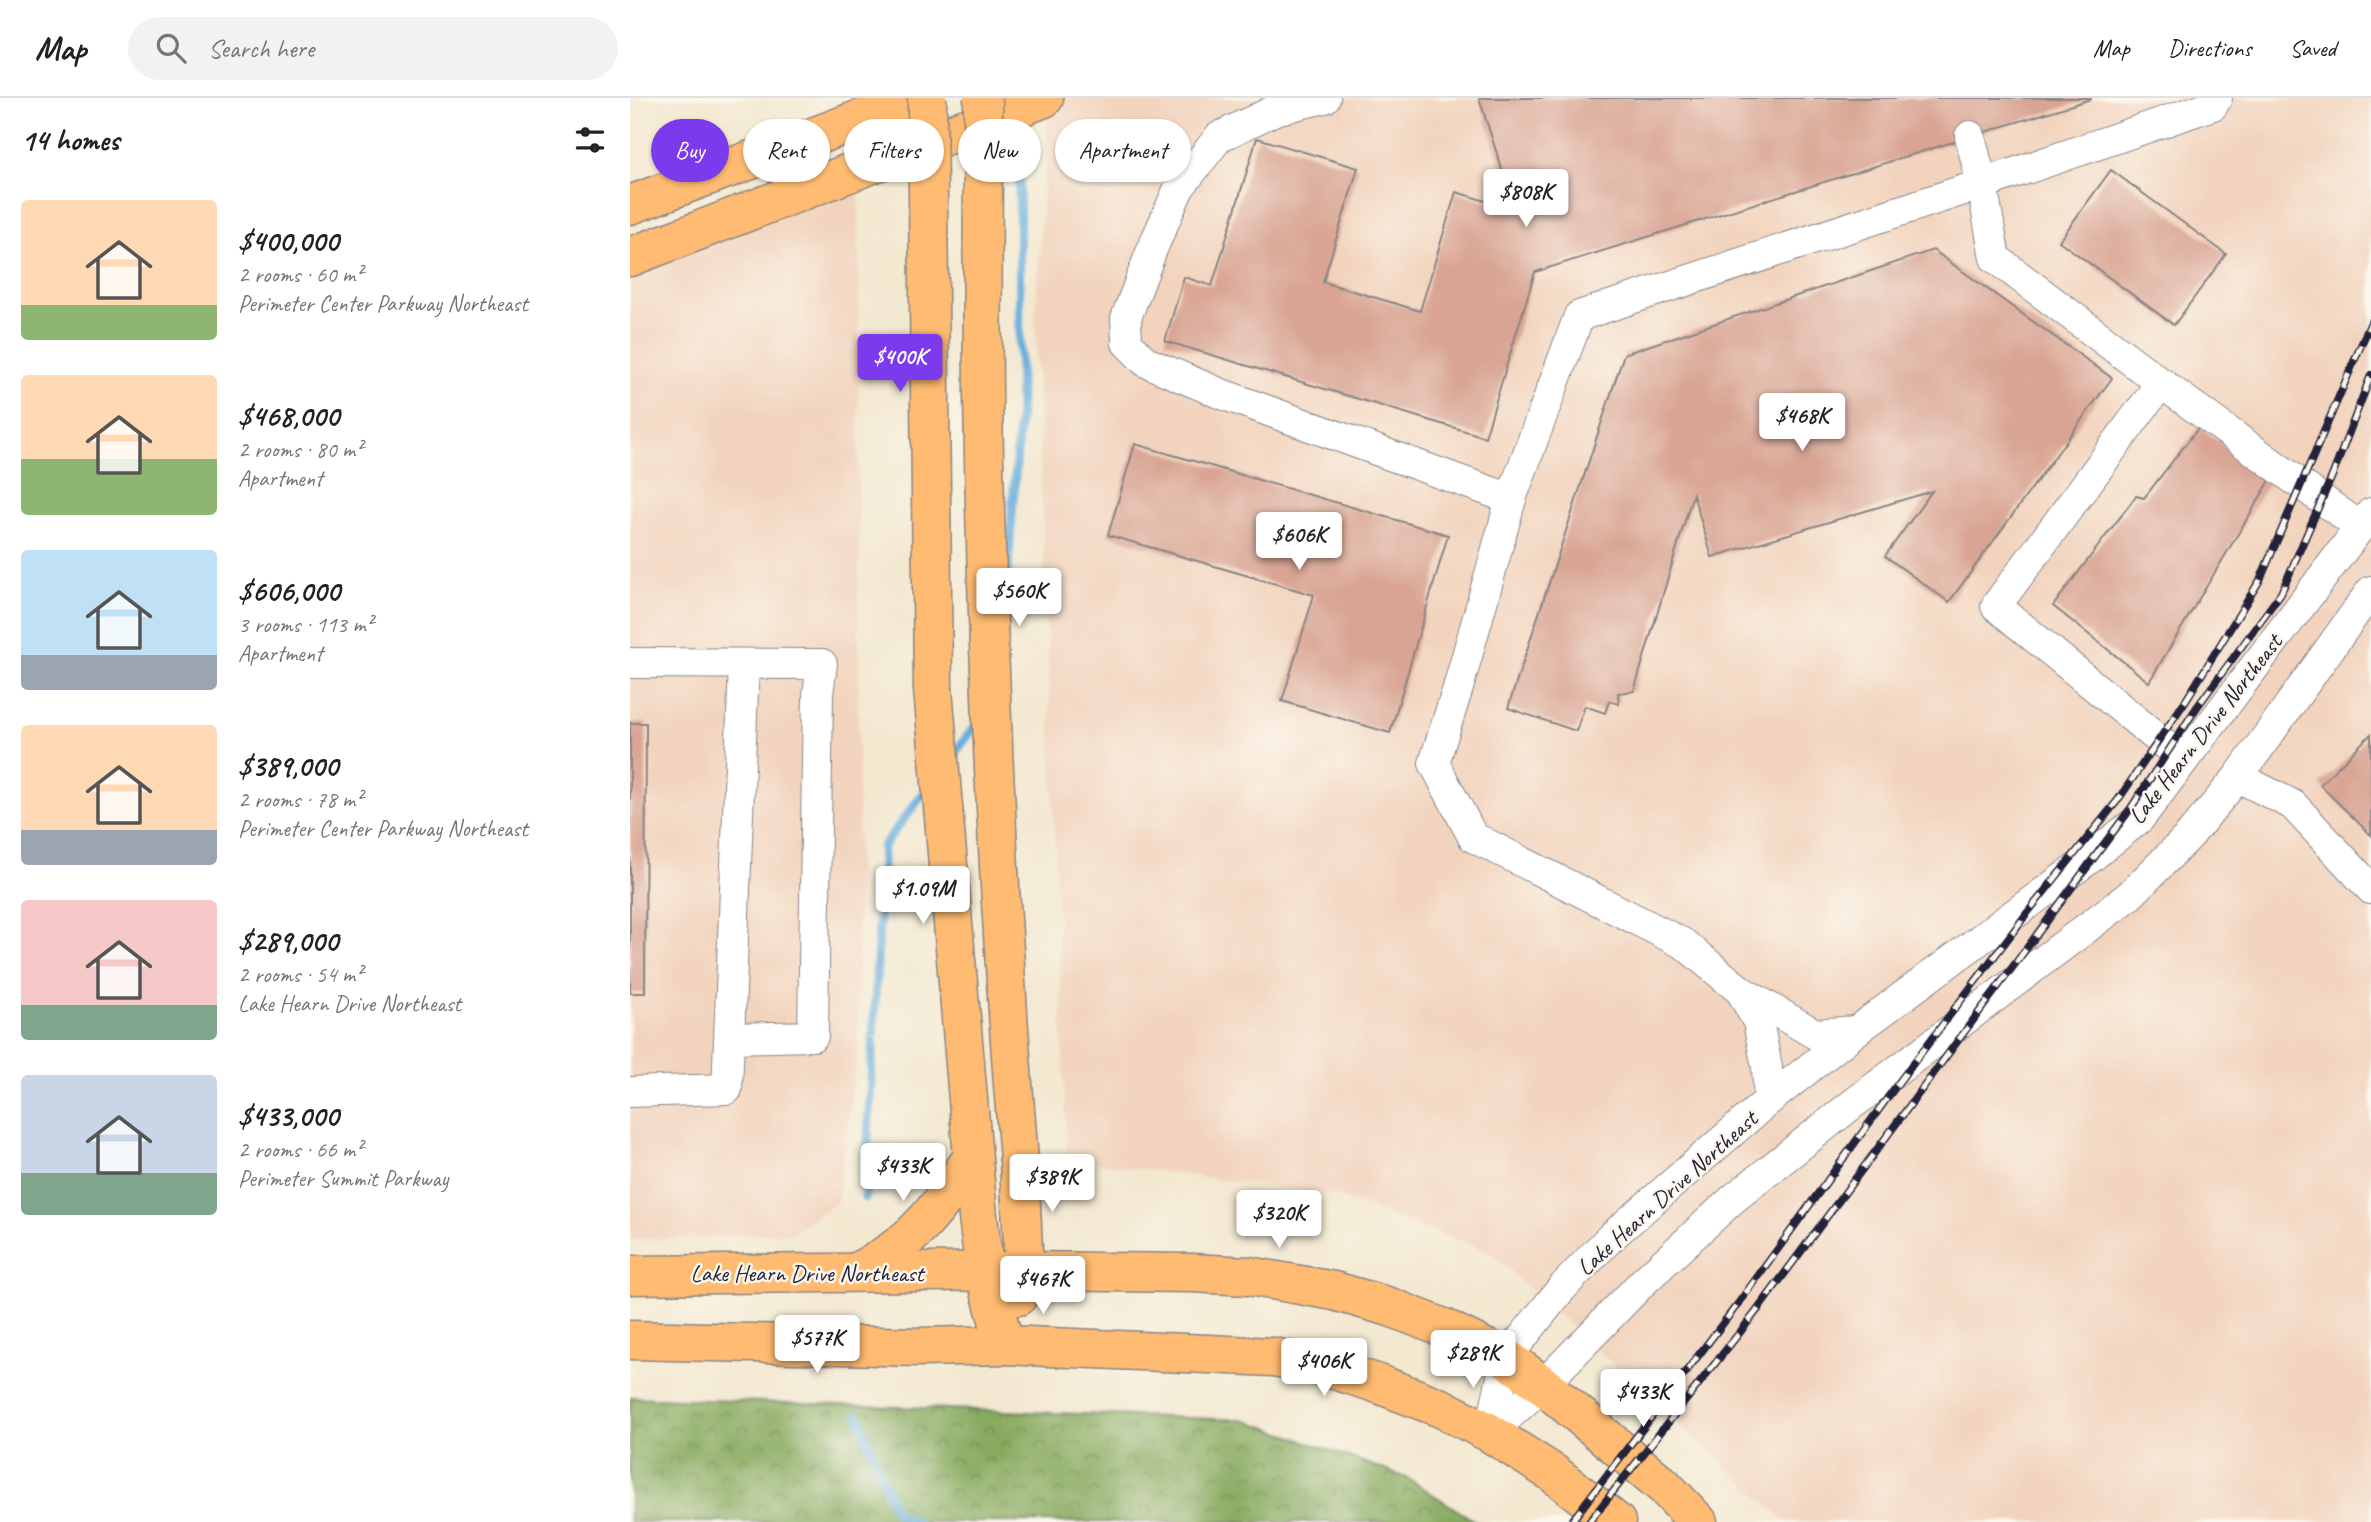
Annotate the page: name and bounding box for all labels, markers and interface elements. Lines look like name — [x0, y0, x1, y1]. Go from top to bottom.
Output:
search box — [128, 17, 618, 80]
text: Map — [35, 27, 86, 69]
icon: search — [152, 29, 190, 67]
text: Search here — [208, 32, 314, 65]
text: Map — [2093, 33, 2130, 63]
text: Directions — [2168, 33, 2251, 63]
text: Saved — [2289, 33, 2336, 63]
chip: Buy — [651, 119, 729, 182]
chip: Rent — [743, 119, 830, 182]
chip: Filters — [844, 119, 944, 182]
chip: New — [958, 119, 1041, 182]
chip: Apartment — [1055, 119, 1191, 182]
text: 14 homes — [21, 121, 119, 159]
icon: filters — [571, 121, 609, 159]
pin: $808K — [1477, 170, 1575, 229]
text: $808K — [1499, 177, 1553, 206]
text: $400,000 — [238, 222, 338, 260]
icon: home — [77, 228, 161, 312]
text: 2 rooms · 60 m² — [238, 260, 362, 289]
text: Perimeter Center Parkway Northeast — [238, 289, 528, 318]
pin: $400K — [851, 334, 949, 394]
text: $400K — [873, 342, 927, 371]
pin: $468K — [1753, 394, 1851, 453]
text: $468,000 — [238, 397, 339, 435]
text: $468K — [1775, 401, 1829, 430]
icon: home — [77, 403, 161, 487]
text: 2 rooms · 80 m² — [238, 435, 362, 464]
text: Apartment — [238, 464, 323, 493]
pin: $606K — [1250, 512, 1348, 572]
text: $606K — [1272, 520, 1326, 549]
pin: $560K — [970, 568, 1068, 628]
text: $606,000 — [238, 572, 340, 610]
text: $560K — [992, 576, 1046, 605]
icon: home — [77, 578, 161, 662]
text: 3 rooms · 113 m² — [238, 610, 373, 639]
street label: Lake Hearn Drive Northeast — [2122, 626, 2290, 830]
text: Apartment — [238, 639, 323, 668]
text: $389,000 — [238, 747, 338, 785]
icon: home — [77, 753, 161, 837]
text: 2 rooms · 78 m² — [238, 785, 362, 814]
text: Perimeter Center Parkway Northeast — [238, 814, 528, 843]
pin: $1.09M — [866, 866, 980, 926]
text: $1.09M — [892, 874, 954, 903]
text: $289,000 — [238, 922, 338, 960]
icon: home — [77, 928, 161, 1012]
text: 2 rooms · 54 m² — [238, 960, 362, 989]
text: Lake Hearn Drive Northeast — [238, 989, 461, 1018]
text: $433,000 — [238, 1097, 338, 1135]
icon: home — [77, 1103, 161, 1187]
street label: Lake Hearn Drive Northeast — [1570, 1103, 1765, 1282]
text: 2 rooms · 66 m² — [238, 1135, 362, 1164]
pin: $433K — [854, 1144, 952, 1203]
text: $433K — [876, 1151, 930, 1180]
pin: $389K — [1003, 1154, 1101, 1214]
text: $389K — [1026, 1162, 1078, 1191]
text: Perimeter Summit Parkway — [238, 1164, 448, 1193]
pin: $320K — [1230, 1190, 1328, 1250]
text: $320K — [1252, 1198, 1306, 1227]
pin: $467K — [994, 1256, 1092, 1316]
street label: Lake Hearn Drive Northeast — [691, 1258, 925, 1288]
text: $467K — [1016, 1264, 1070, 1293]
pin: $577K — [768, 1316, 866, 1375]
text: $577K — [791, 1323, 843, 1352]
pin: $289K — [1424, 1330, 1522, 1390]
pin: $406K — [1275, 1338, 1373, 1398]
text: $289K — [1447, 1338, 1499, 1367]
text: $406K — [1297, 1346, 1351, 1375]
pin: $433K — [1594, 1370, 1692, 1429]
text: $433K — [1616, 1377, 1670, 1406]

